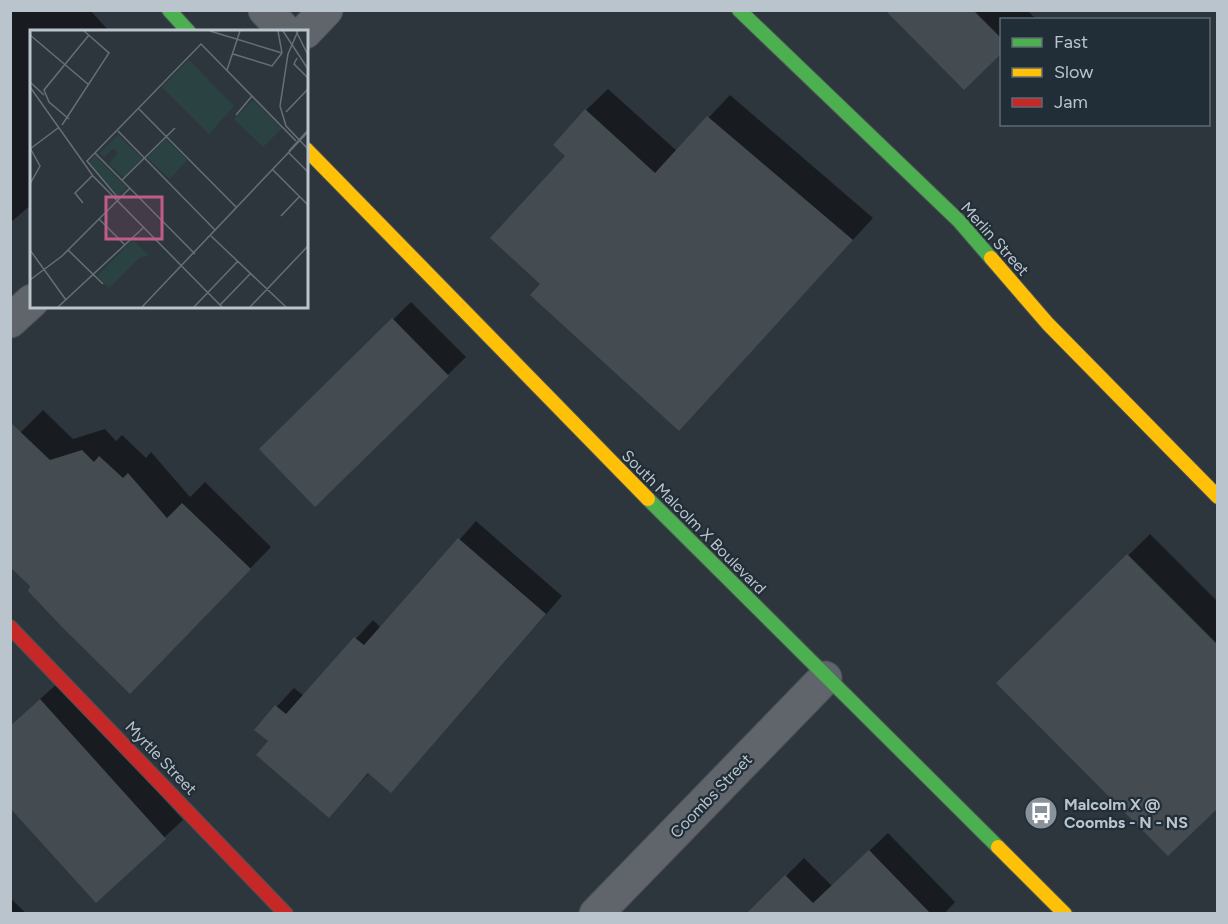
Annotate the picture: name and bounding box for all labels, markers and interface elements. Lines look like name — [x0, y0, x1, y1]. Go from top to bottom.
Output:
legend — [1000, 18, 1210, 126]
inset map — [30, 30, 308, 308]
text: Fast — [1054, 31, 1088, 53]
text: Slow — [1054, 61, 1093, 83]
text: Jam — [1054, 91, 1088, 113]
street label: Merlin Street — [957, 198, 1033, 280]
street label: South Malcolm X Boulevard — [618, 446, 770, 598]
street label: Myrtle Street — [121, 717, 201, 799]
street label: Coombs Street — [666, 750, 756, 842]
bus stop icon: Malcolm X @ Coombs - N - NS — [1023, 795, 1059, 831]
place label: Malcolm X @ Coombs - N - NS — [1064, 795, 1188, 832]

